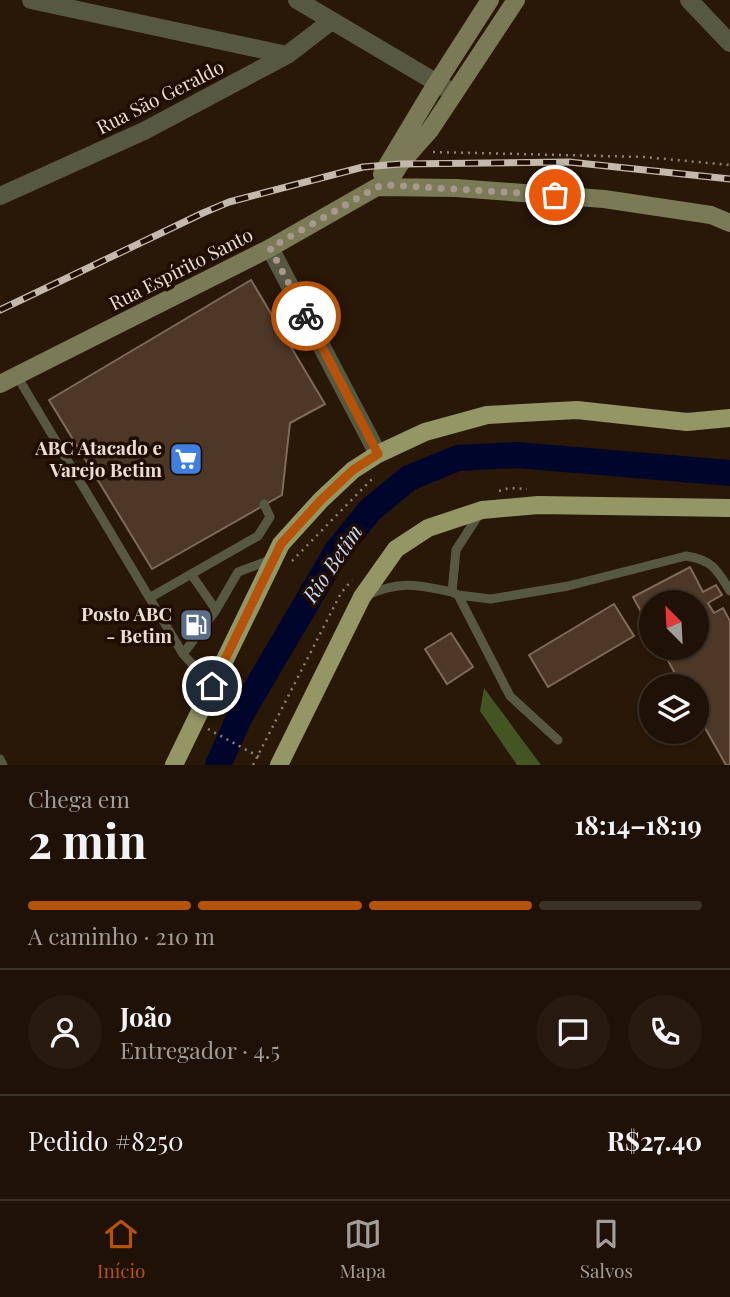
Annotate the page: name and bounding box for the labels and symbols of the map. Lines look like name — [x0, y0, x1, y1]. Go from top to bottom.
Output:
street label: Rua São Geraldo — [91, 53, 228, 139]
pin — [525, 165, 585, 225]
street label: Rua Espírito Santo — [104, 221, 257, 316]
courier — [271, 281, 341, 351]
place label: ABC Atacado e Varejo Betim — [34, 434, 162, 482]
supermarket icon: ABC Atacado e Varejo Betim — [167, 440, 205, 478]
water label: Rio Betim — [294, 518, 368, 608]
north arrow — [639, 590, 709, 660]
place label: Posto ABC - Betim — [81, 600, 172, 648]
fuel station icon: Posto ABC - Betim — [177, 606, 215, 644]
pin — [182, 656, 242, 716]

